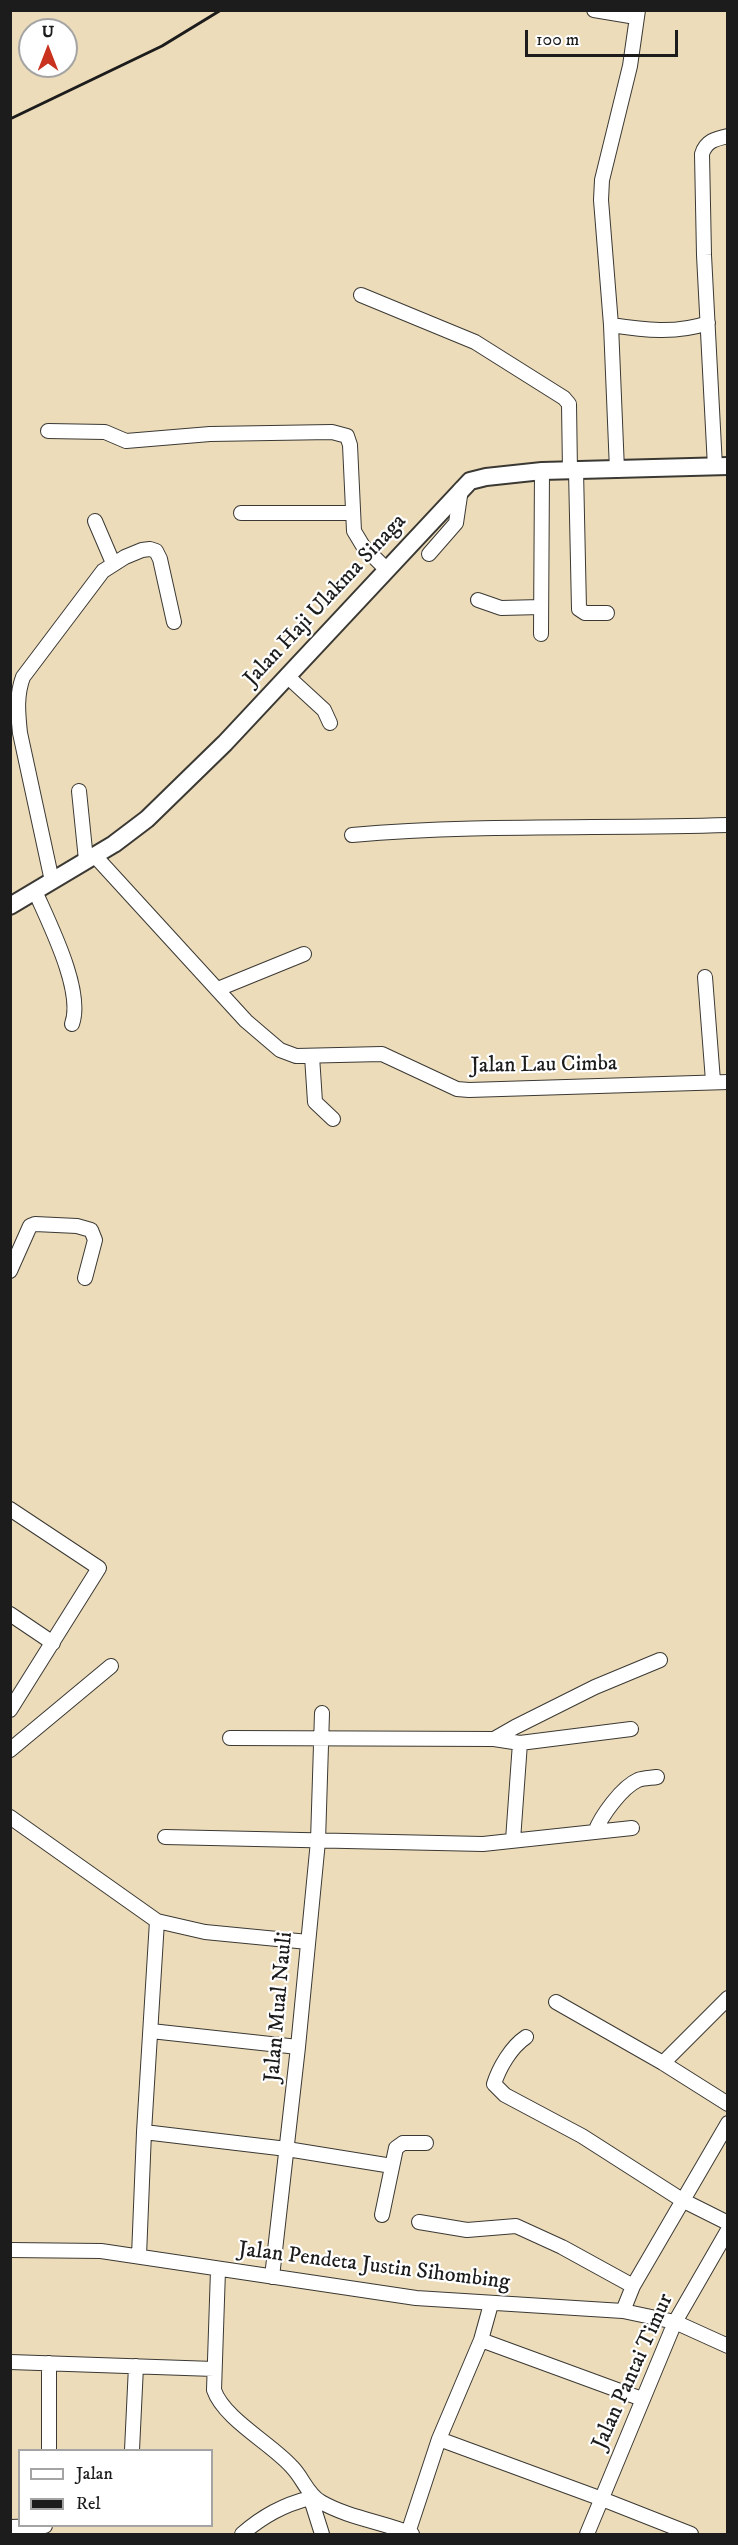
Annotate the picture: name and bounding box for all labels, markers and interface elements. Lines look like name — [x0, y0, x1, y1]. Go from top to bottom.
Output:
north arrow — [18, 18, 78, 78]
scale bar — [528, 18, 681, 56]
text: U — [42, 22, 54, 42]
text: 100 m — [536, 29, 579, 51]
street label: Jalan Haji Ulakma Sinaga — [239, 509, 413, 693]
street label: Jalan Lau Cimba — [470, 1052, 618, 1080]
street label: Jalan Mual Nauli — [260, 1931, 300, 2083]
street label: Jalan Pendeta Justin Sihombing — [237, 2237, 511, 2297]
street label: Jalan Pantai Timur — [588, 2290, 680, 2454]
legend — [18, 2449, 213, 2527]
text: Jalan — [76, 2463, 113, 2485]
text: Rel — [76, 2493, 101, 2515]

